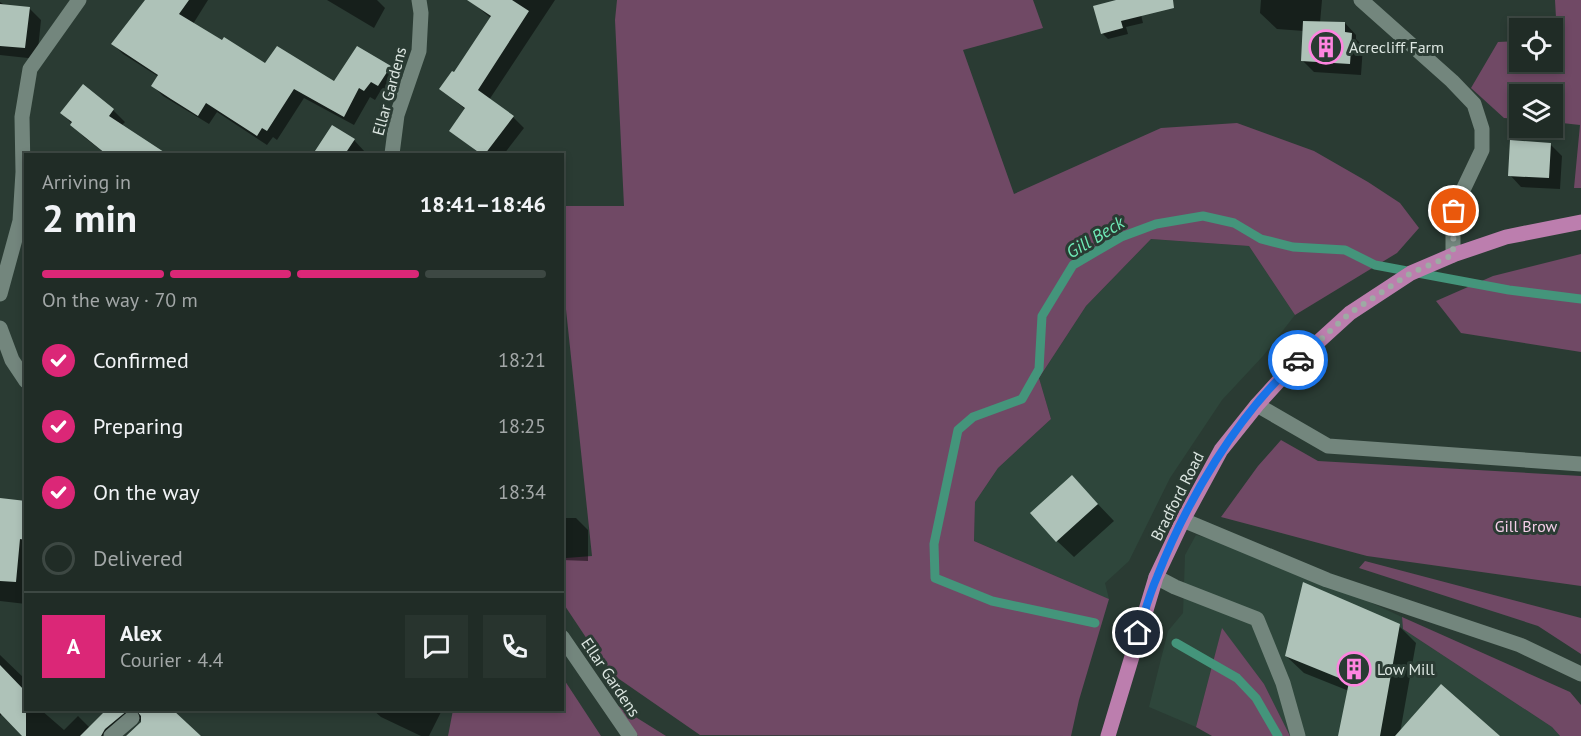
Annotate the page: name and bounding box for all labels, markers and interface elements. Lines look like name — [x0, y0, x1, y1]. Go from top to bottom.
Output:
map controls — [1509, 18, 1563, 138]
button: locate — [1509, 18, 1563, 72]
building icon: Acrecliff Farm — [1308, 29, 1344, 65]
place label: Acrecliff Farm — [1349, 37, 1444, 57]
street label: Ellar Gardens — [368, 44, 410, 138]
button: layers — [1509, 84, 1563, 138]
text: Arriving in — [42, 169, 131, 195]
pin — [1428, 185, 1479, 236]
text: 18:41–18:46 — [420, 190, 546, 218]
text: 2 min — [42, 192, 137, 243]
icon: bag — [1437, 194, 1470, 227]
water label: Gill Beck — [1062, 210, 1129, 263]
text: On the way · 70 m — [42, 287, 198, 313]
courier — [1268, 330, 1328, 390]
icon: check — [42, 344, 75, 377]
icon: car — [1282, 344, 1315, 377]
text: Confirmed — [93, 346, 189, 374]
text: 18:21 — [498, 347, 546, 373]
icon: check — [42, 410, 75, 443]
text: Preparing — [93, 412, 183, 440]
text: 18:25 — [498, 413, 546, 439]
street label: Bradford Road — [1146, 448, 1208, 544]
icon: check — [42, 476, 75, 509]
text: On the way — [93, 478, 200, 506]
text: 18:34 — [498, 479, 546, 505]
park label: Gill Brow — [1495, 516, 1558, 536]
text: Delivered — [93, 544, 183, 572]
pin — [1112, 607, 1163, 658]
button: chat — [405, 615, 468, 678]
button: phone — [483, 615, 546, 678]
icon: home — [1121, 616, 1154, 649]
text: Alex — [120, 619, 162, 647]
text: A — [67, 632, 80, 660]
street label: Ellar Gardens — [577, 634, 645, 721]
text: Courier · 4.4 — [120, 647, 223, 673]
building icon: Low Mill — [1336, 651, 1372, 687]
place label: Low Mill — [1377, 659, 1435, 679]

